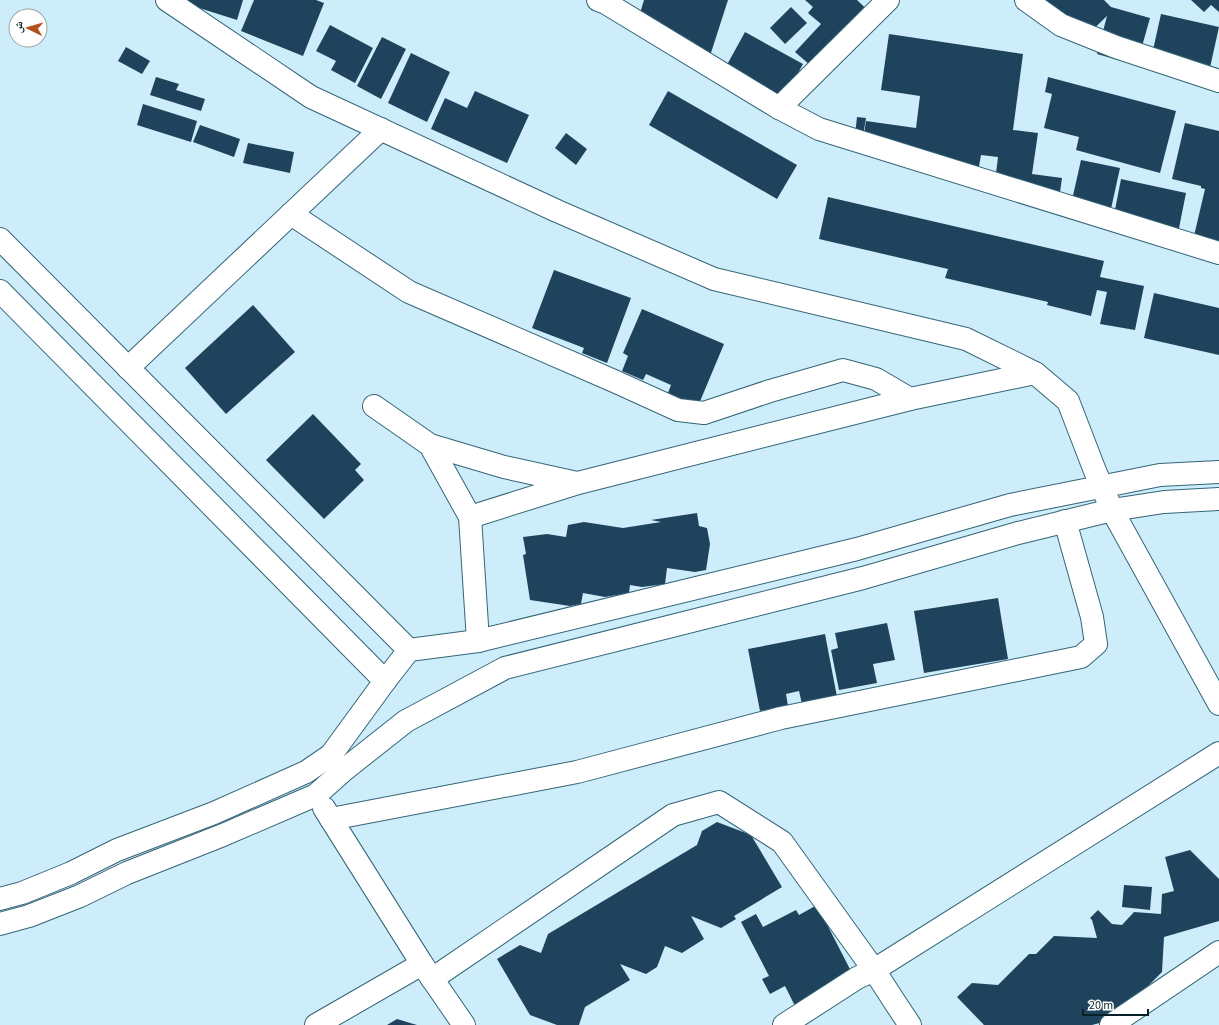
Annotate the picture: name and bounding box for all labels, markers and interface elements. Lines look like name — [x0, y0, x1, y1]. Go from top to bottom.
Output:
north arrow — [8, 8, 48, 48]
text: ش — [11, 20, 27, 34]
scale bar — [1083, 991, 1148, 1017]
text: 20 m — [1089, 997, 1113, 1014]

